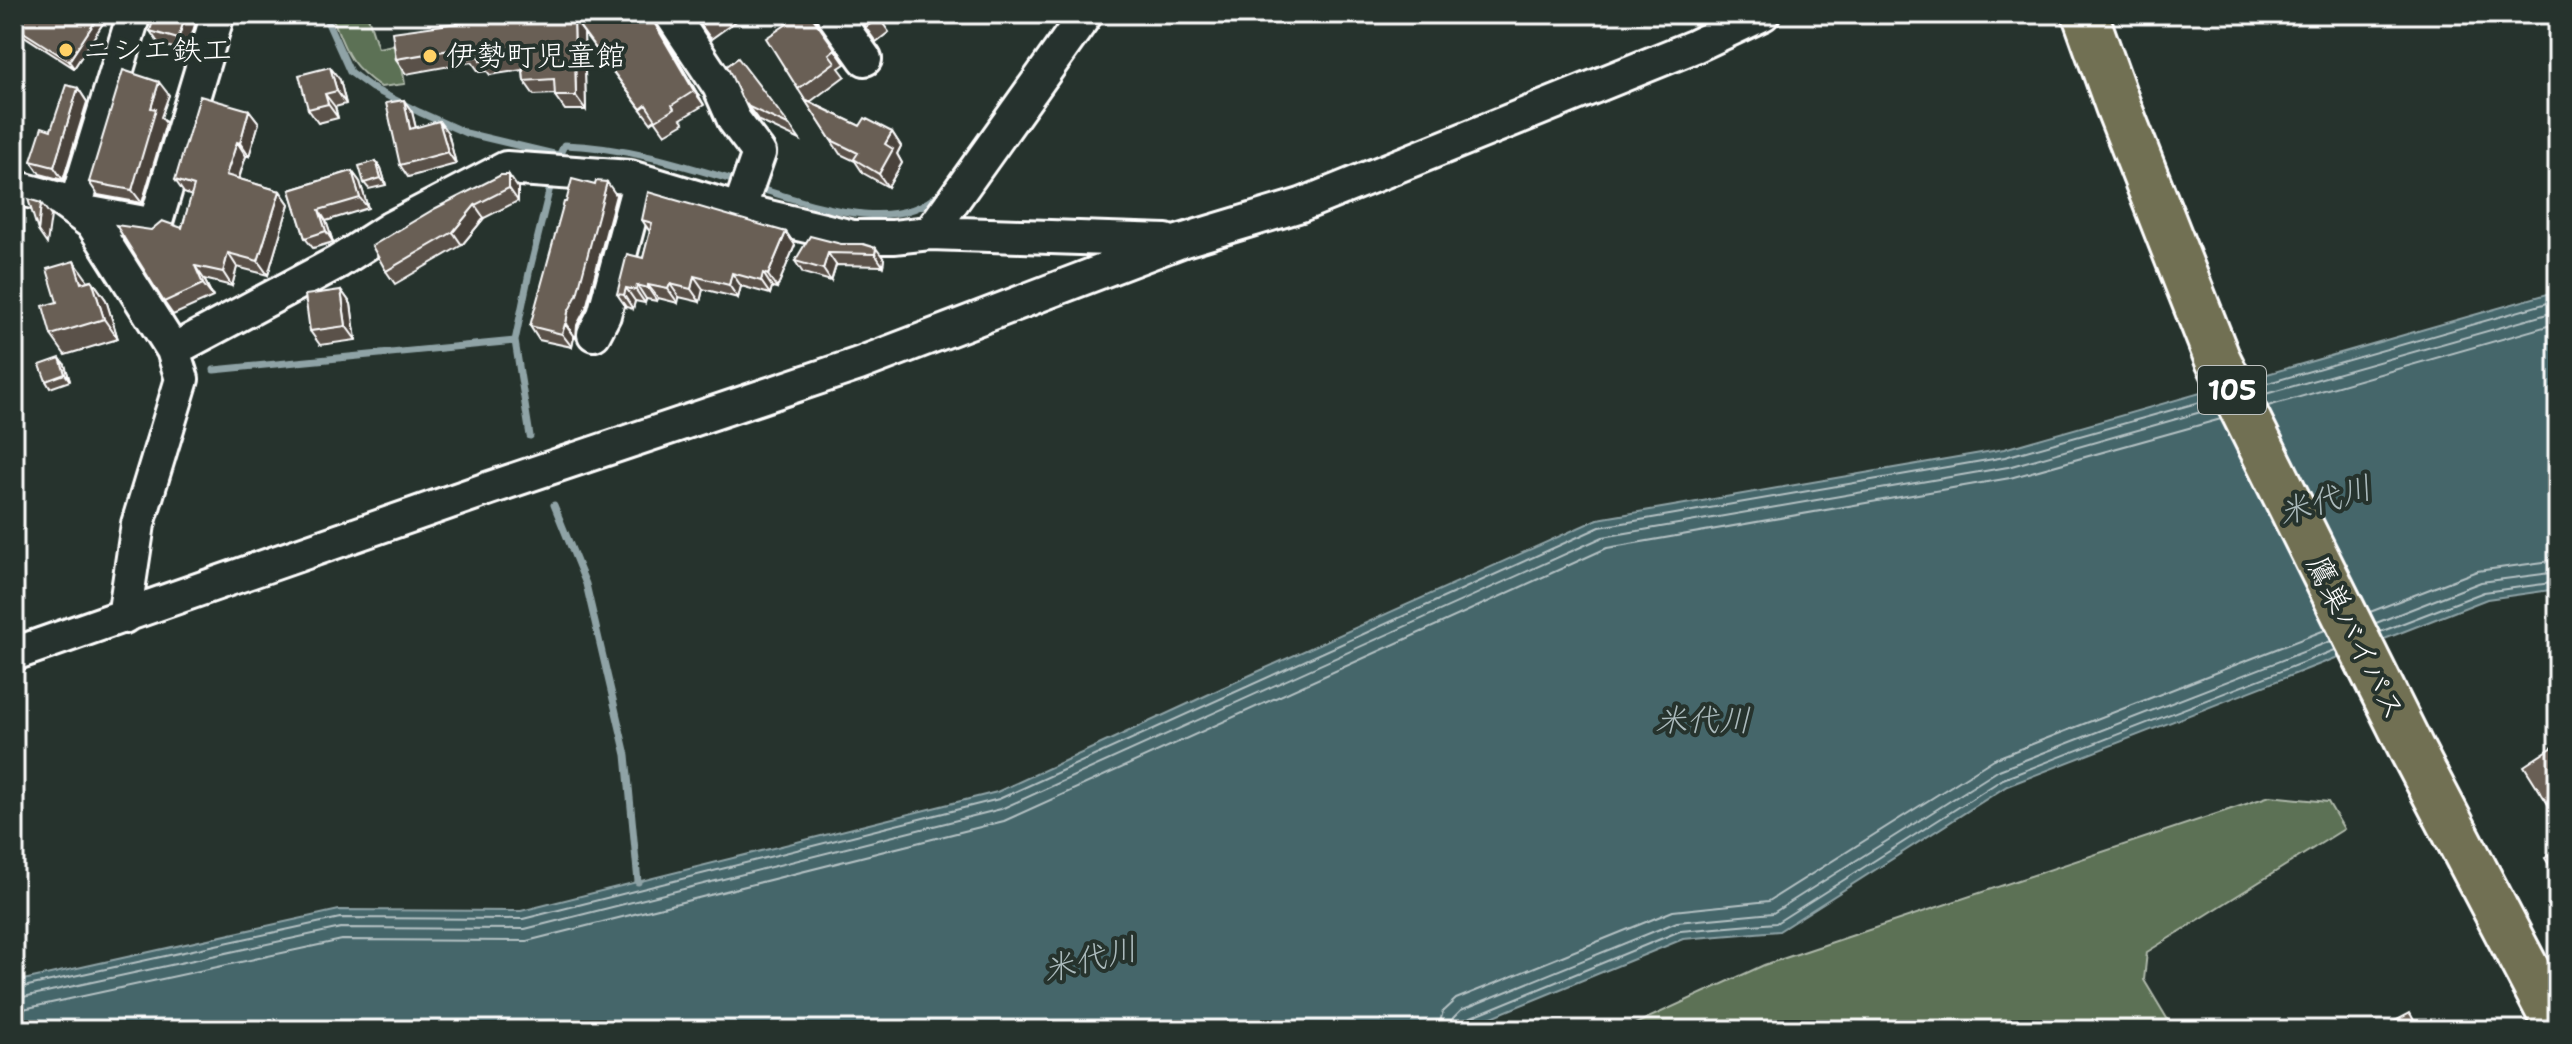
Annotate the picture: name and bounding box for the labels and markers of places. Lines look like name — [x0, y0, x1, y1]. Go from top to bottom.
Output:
place label: ニシエ鉄工 — [82, 29, 232, 70]
place label: 伊勢町児童館 — [446, 35, 626, 76]
marker: ニシエ鉄工 — [57, 41, 75, 59]
marker: 伊勢町児童館 — [421, 47, 439, 65]

